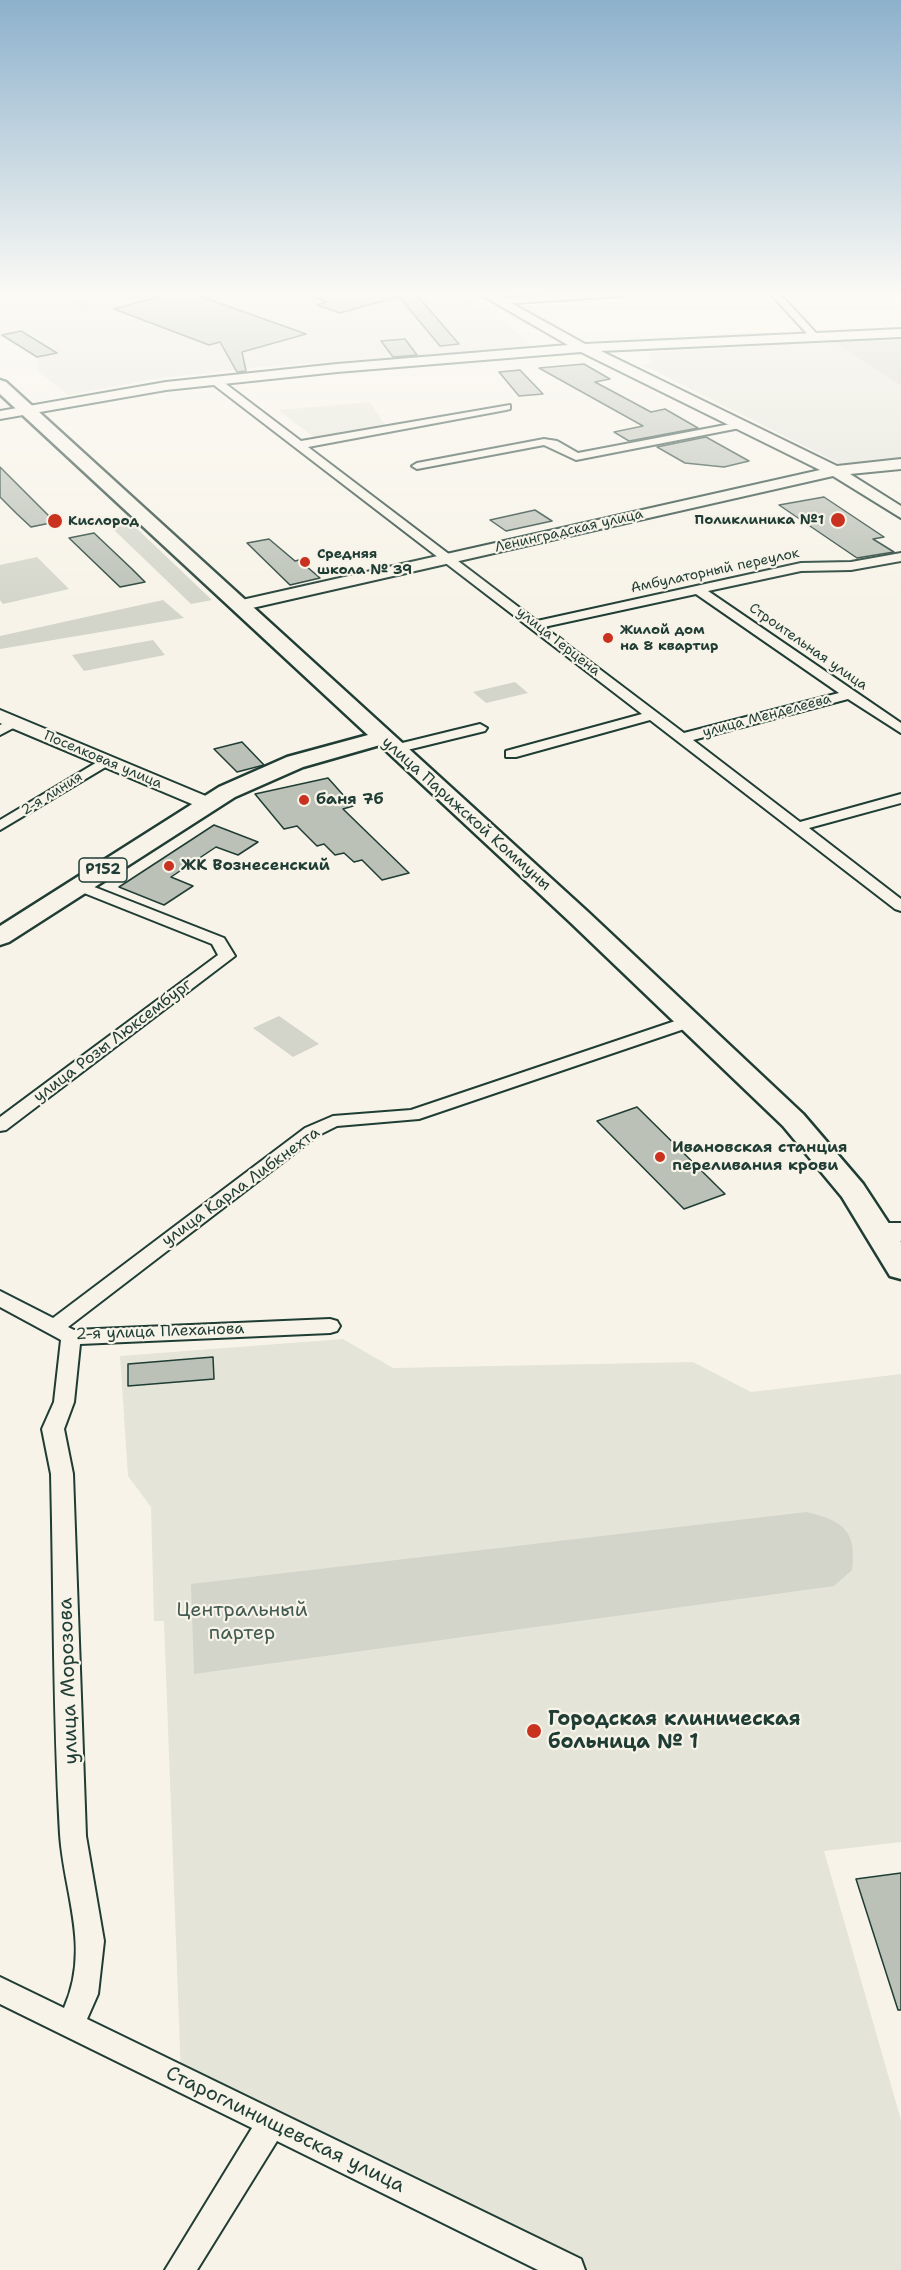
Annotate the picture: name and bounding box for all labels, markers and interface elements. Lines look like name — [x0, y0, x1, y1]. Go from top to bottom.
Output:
street label: Ленинградская улица — [493, 506, 645, 556]
marker: Поликлиника №1 — [829, 511, 847, 529]
marker: Кислород — [46, 512, 64, 530]
place label: Поликлиника №1 — [695, 512, 824, 528]
place label: Кислород — [68, 513, 139, 529]
street label: Амбулаторный переулок — [629, 545, 801, 597]
place label: Средняя школа № 39 — [317, 546, 412, 578]
marker: Средняя школа № 39 — [298, 555, 312, 569]
street label: Строительная улица — [746, 600, 870, 694]
street label: улица Герцена — [513, 604, 603, 680]
place label: Жилой дом на 8 квартир — [620, 622, 718, 654]
marker: Жилой дом на 8 квартир — [601, 631, 615, 645]
street label: улица Менделеева — [701, 691, 833, 741]
street label: Поселковая улица — [41, 728, 165, 792]
street label: улица Парижской Коммуны — [377, 733, 555, 895]
street label: 2-я линия — [18, 769, 86, 819]
place label: баня 7б — [316, 790, 383, 810]
marker: баня 7б — [297, 793, 311, 807]
place label: ЖК Вознесенский — [181, 856, 330, 876]
road number: Р152 — [79, 858, 127, 882]
marker: ЖК Вознесенский — [162, 859, 176, 873]
street label: улица Розы Люксембург — [30, 975, 196, 1107]
street label: улица Карла Либкнехта — [158, 1123, 324, 1251]
place label: Ивановская станция переливания крови — [672, 1138, 848, 1176]
marker: Ивановская станция переливания крови — [653, 1150, 667, 1164]
street label: 2-я улица Плеханова — [75, 1319, 245, 1345]
street label: улица Морозова — [54, 1597, 84, 1765]
park label: Центральный партер — [176, 1599, 308, 1646]
place label: Городская клиническая больница № 1 — [548, 1708, 801, 1755]
marker: Городская клиническая больница № 1 — [525, 1722, 543, 1740]
street label: Староглинищевская улица — [161, 2062, 409, 2198]

